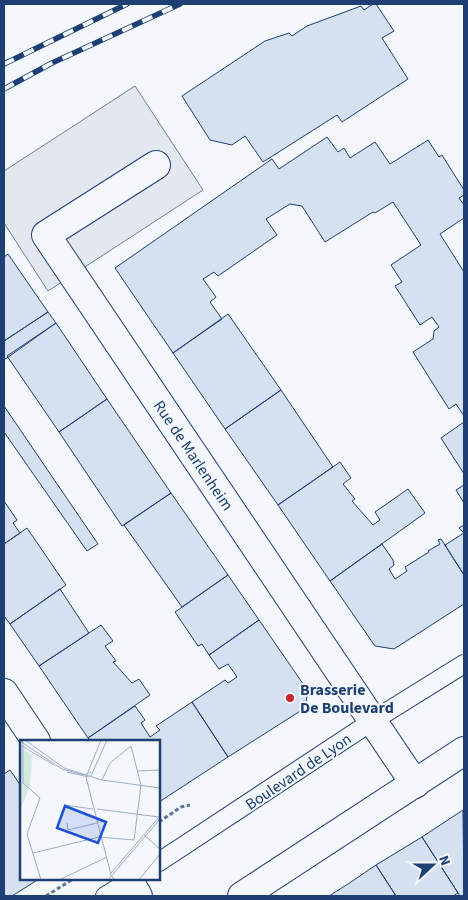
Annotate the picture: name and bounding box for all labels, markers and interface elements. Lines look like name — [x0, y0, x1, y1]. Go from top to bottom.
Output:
street label: Rue de Marlenheim — [148, 396, 238, 515]
place label: Brasserie De Boulevard — [300, 679, 394, 719]
marker: Brasserie De Boulevard — [284, 692, 296, 704]
street label: Boulevard de Lyon — [241, 728, 356, 816]
inset map — [20, 740, 160, 880]
north arrow — [408, 840, 458, 890]
text: N — [433, 853, 455, 869]

